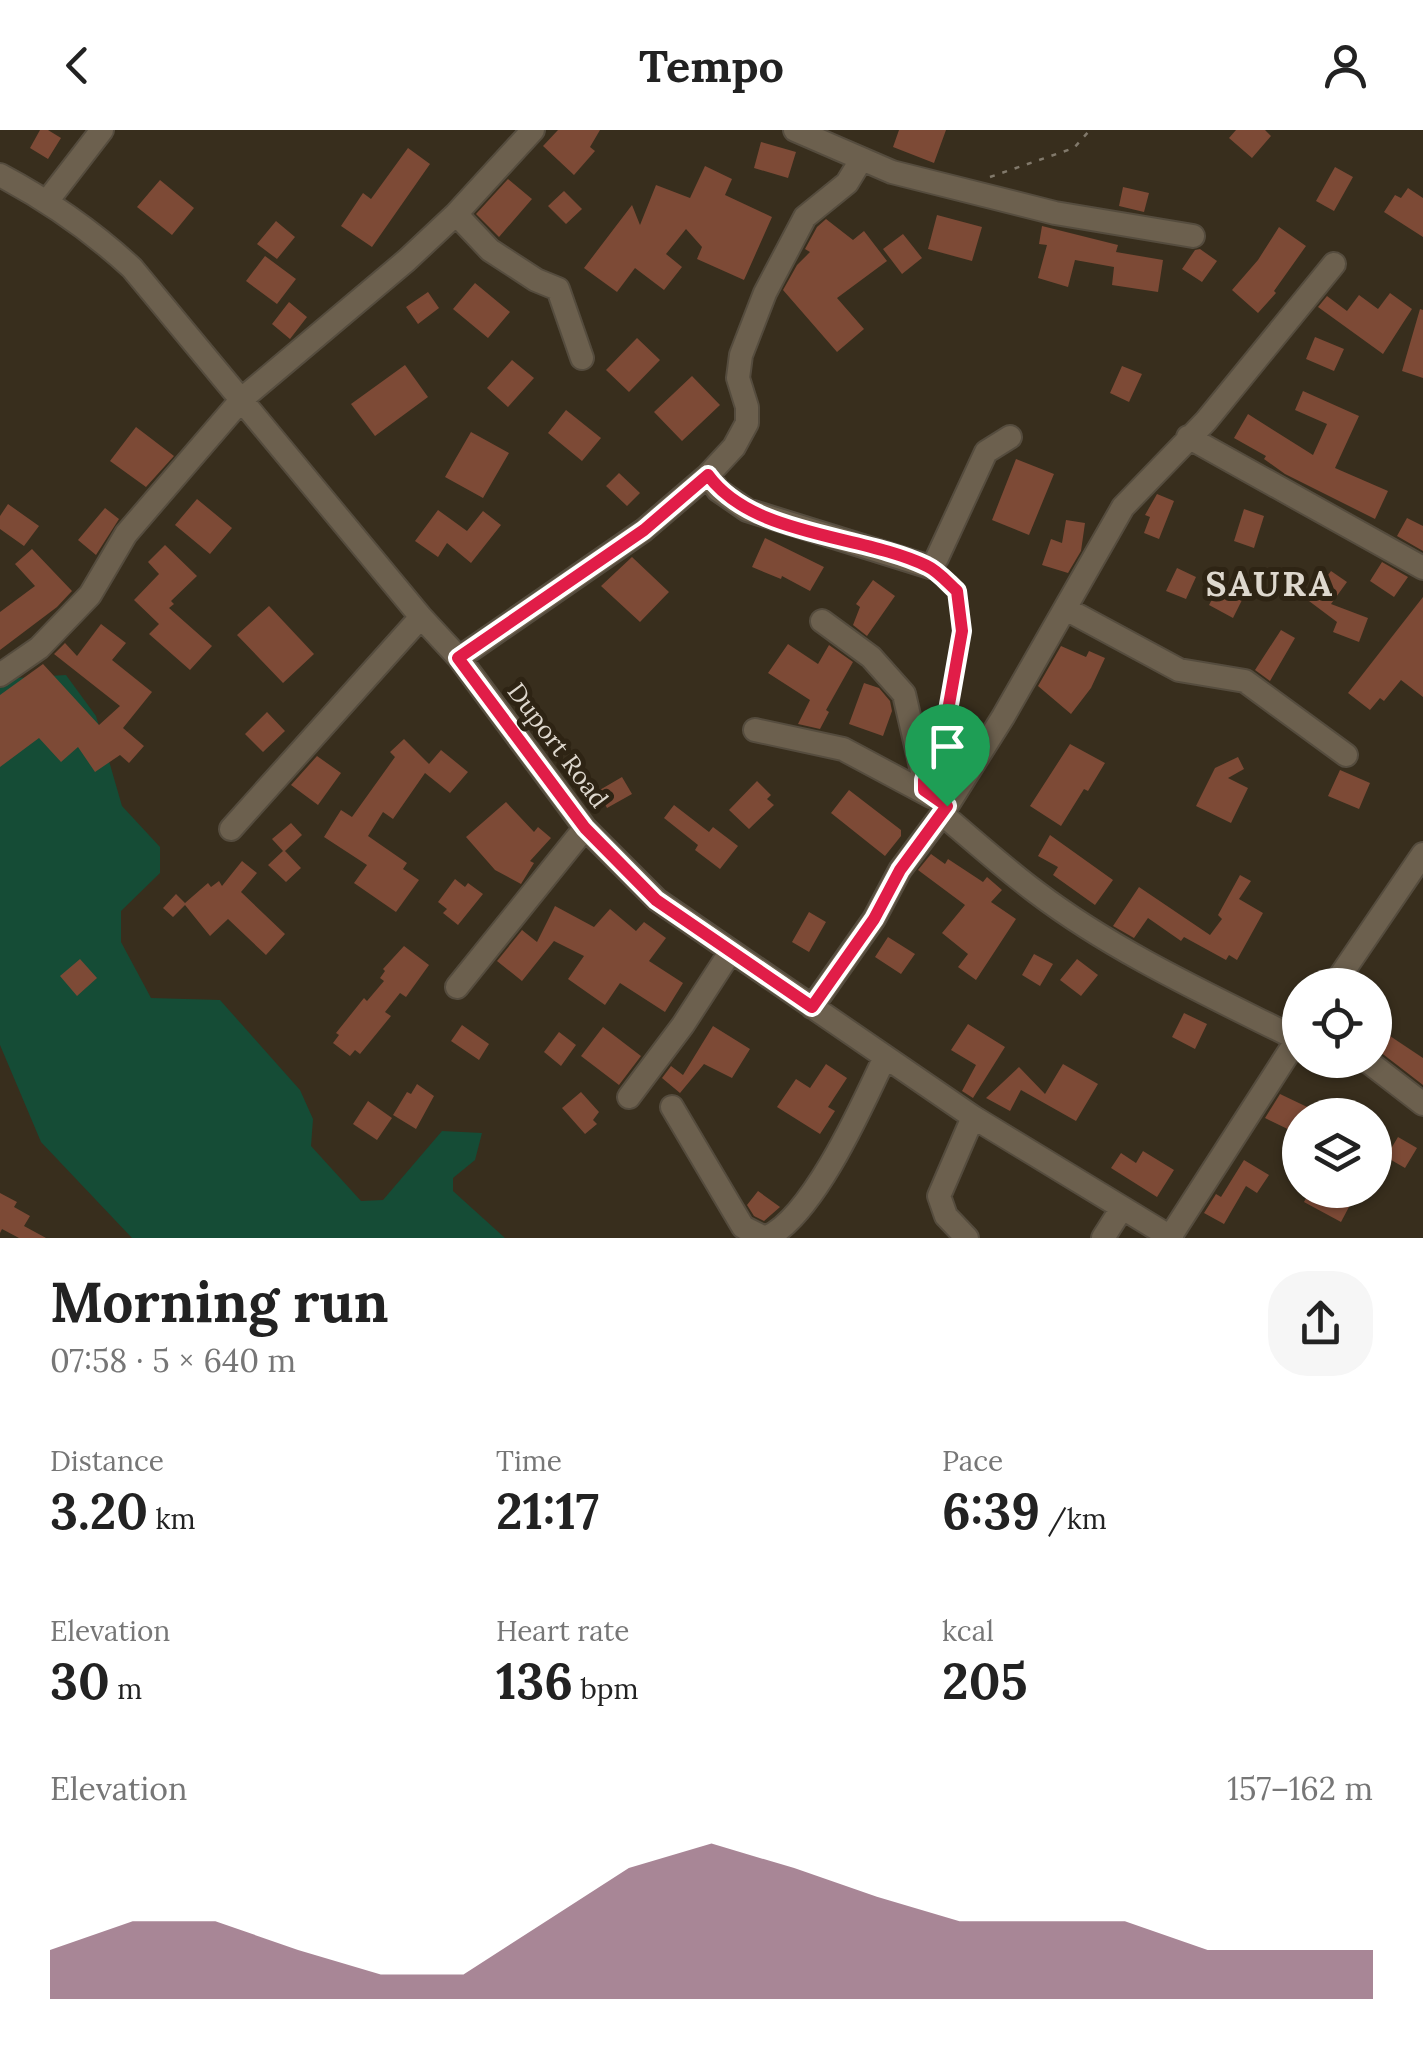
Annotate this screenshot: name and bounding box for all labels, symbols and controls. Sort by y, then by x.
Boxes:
text: Tempo [639,37,784,94]
icon: back [50,38,105,93]
icon: person [1318,38,1373,93]
district label: SAURA [1205,561,1335,606]
street label: Duport Road [501,676,615,814]
pin [905,704,990,807]
icon: arrive [920,719,975,774]
map controls [1282,968,1392,1208]
button: locate [1282,968,1392,1078]
button: layers [1282,1098,1392,1208]
text: Morning run [50,1267,388,1337]
button: share [1268,1271,1373,1376]
text: 07:58 · 5 × 640 m [50,1340,296,1381]
text: Distance [50,1443,164,1479]
text: Time [496,1443,562,1479]
text: Pace [942,1443,1003,1479]
text: 3.20 [50,1479,148,1543]
text: 21:17 [496,1479,599,1543]
text: 6:39 [942,1479,1040,1543]
text: km [148,1501,196,1537]
text: /km [1040,1501,1107,1537]
text: Elevation [50,1613,170,1649]
text: Heart rate [496,1613,630,1649]
text: kcal [942,1613,994,1649]
text: 30 [50,1649,110,1713]
text: 136 [496,1649,573,1713]
text: 205 [942,1649,1027,1713]
text: m [110,1671,142,1707]
text: bpm [573,1671,638,1707]
text: Elevation [50,1768,187,1809]
text: 157–162 m [1227,1768,1373,1809]

